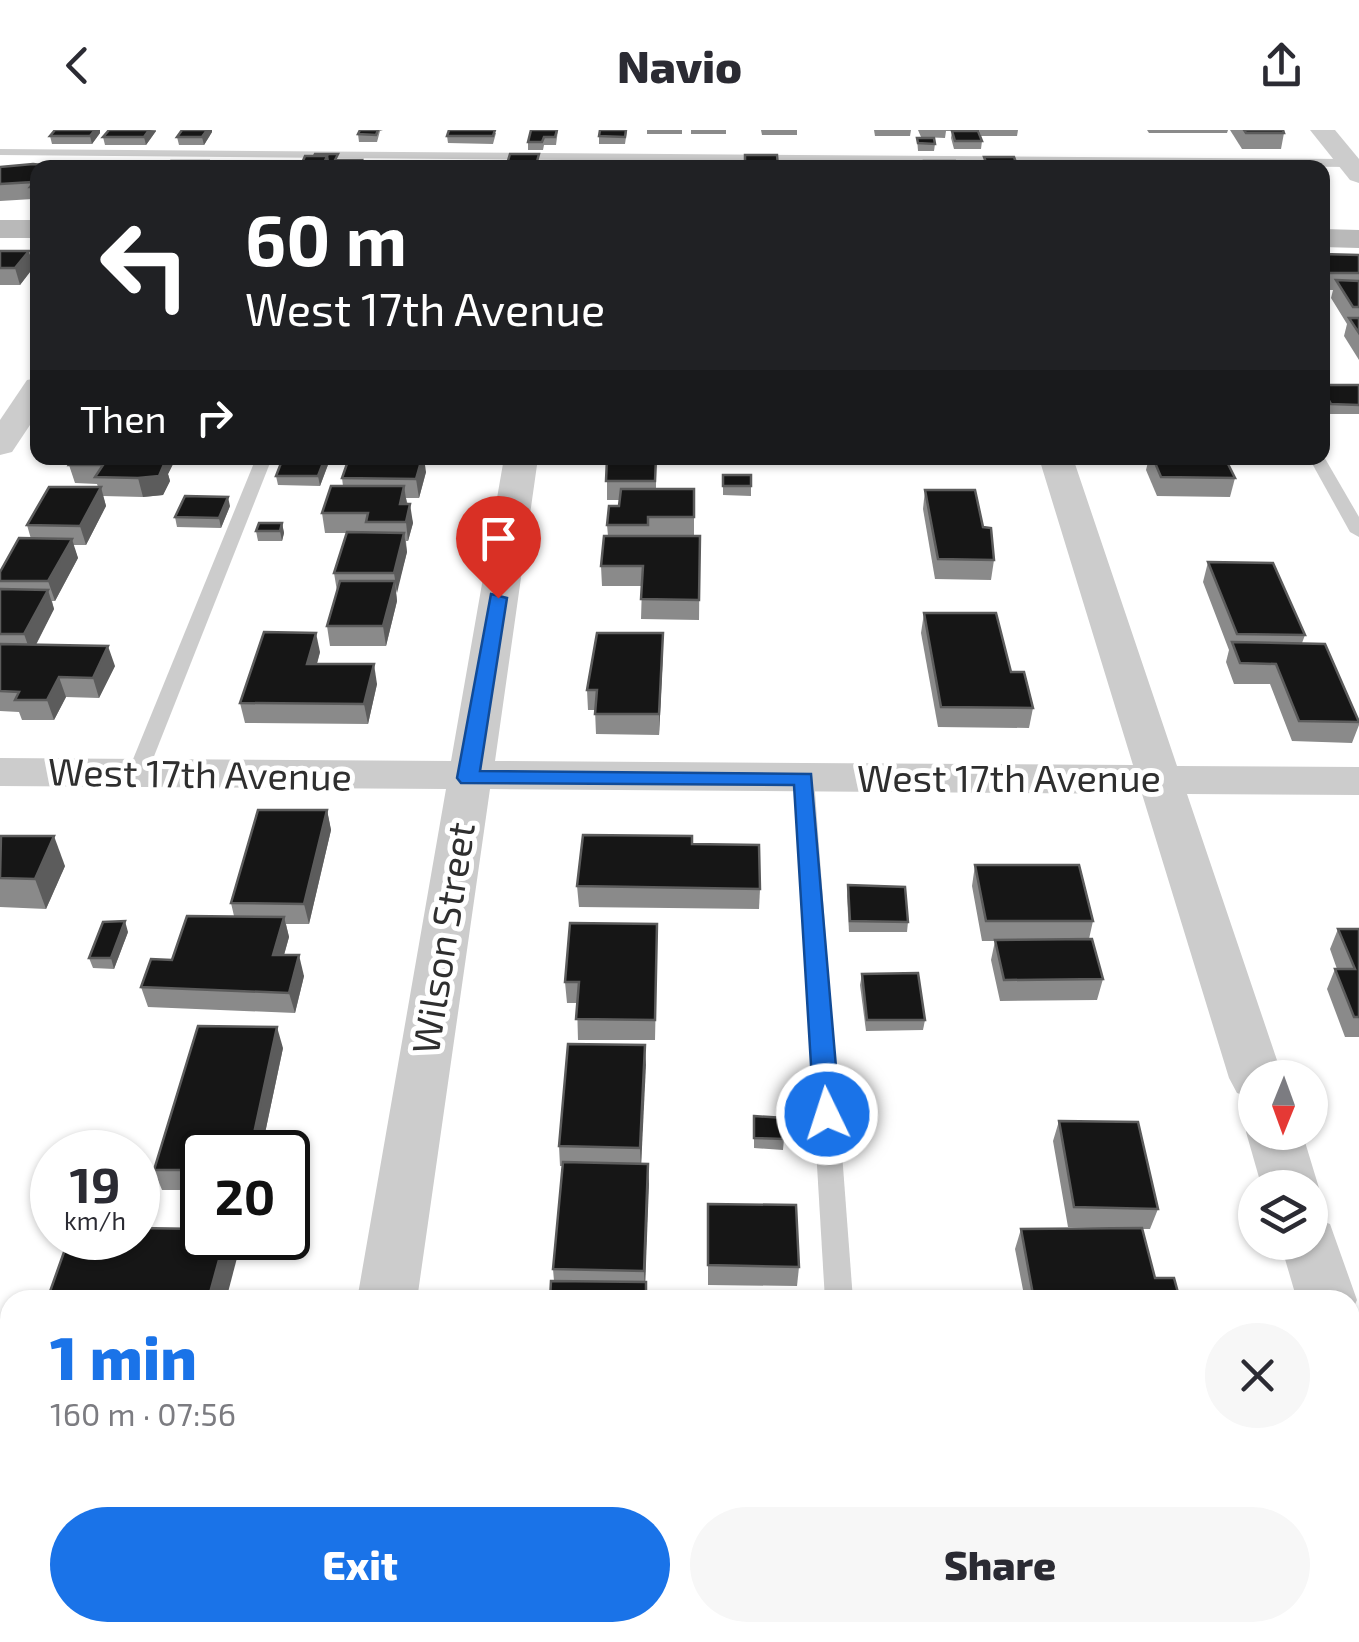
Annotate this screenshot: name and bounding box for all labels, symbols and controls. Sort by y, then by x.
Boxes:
icon: back [50,38,105,93]
text: Navio [617,38,742,92]
icon: share [1254,38,1309,93]
text: 60 m [245,196,407,280]
icon: left [80,200,210,330]
text: West 17th Avenue [245,281,605,335]
icon: right [187,390,242,445]
text: Then [80,395,167,441]
pin [456,496,541,599]
icon: arrive [471,511,526,566]
street label: West 17th Avenue [48,747,352,799]
street label: West 17th Avenue [857,754,1161,800]
street label: Wilson Street [401,819,483,1057]
north arrow [1238,1060,1328,1150]
map controls [1238,1060,1328,1260]
position arrow [775,1062,879,1166]
speed limit sign: 20 [180,1130,310,1260]
text: 19 [69,1153,121,1213]
button: layers [1238,1170,1328,1260]
text: km/h [64,1205,126,1235]
text: 1 min [50,1320,197,1392]
button: close [1205,1323,1310,1428]
text: 160 m · 07:56 [50,1394,236,1432]
button: Exit [50,1507,670,1622]
button: Share [690,1507,1310,1622]

